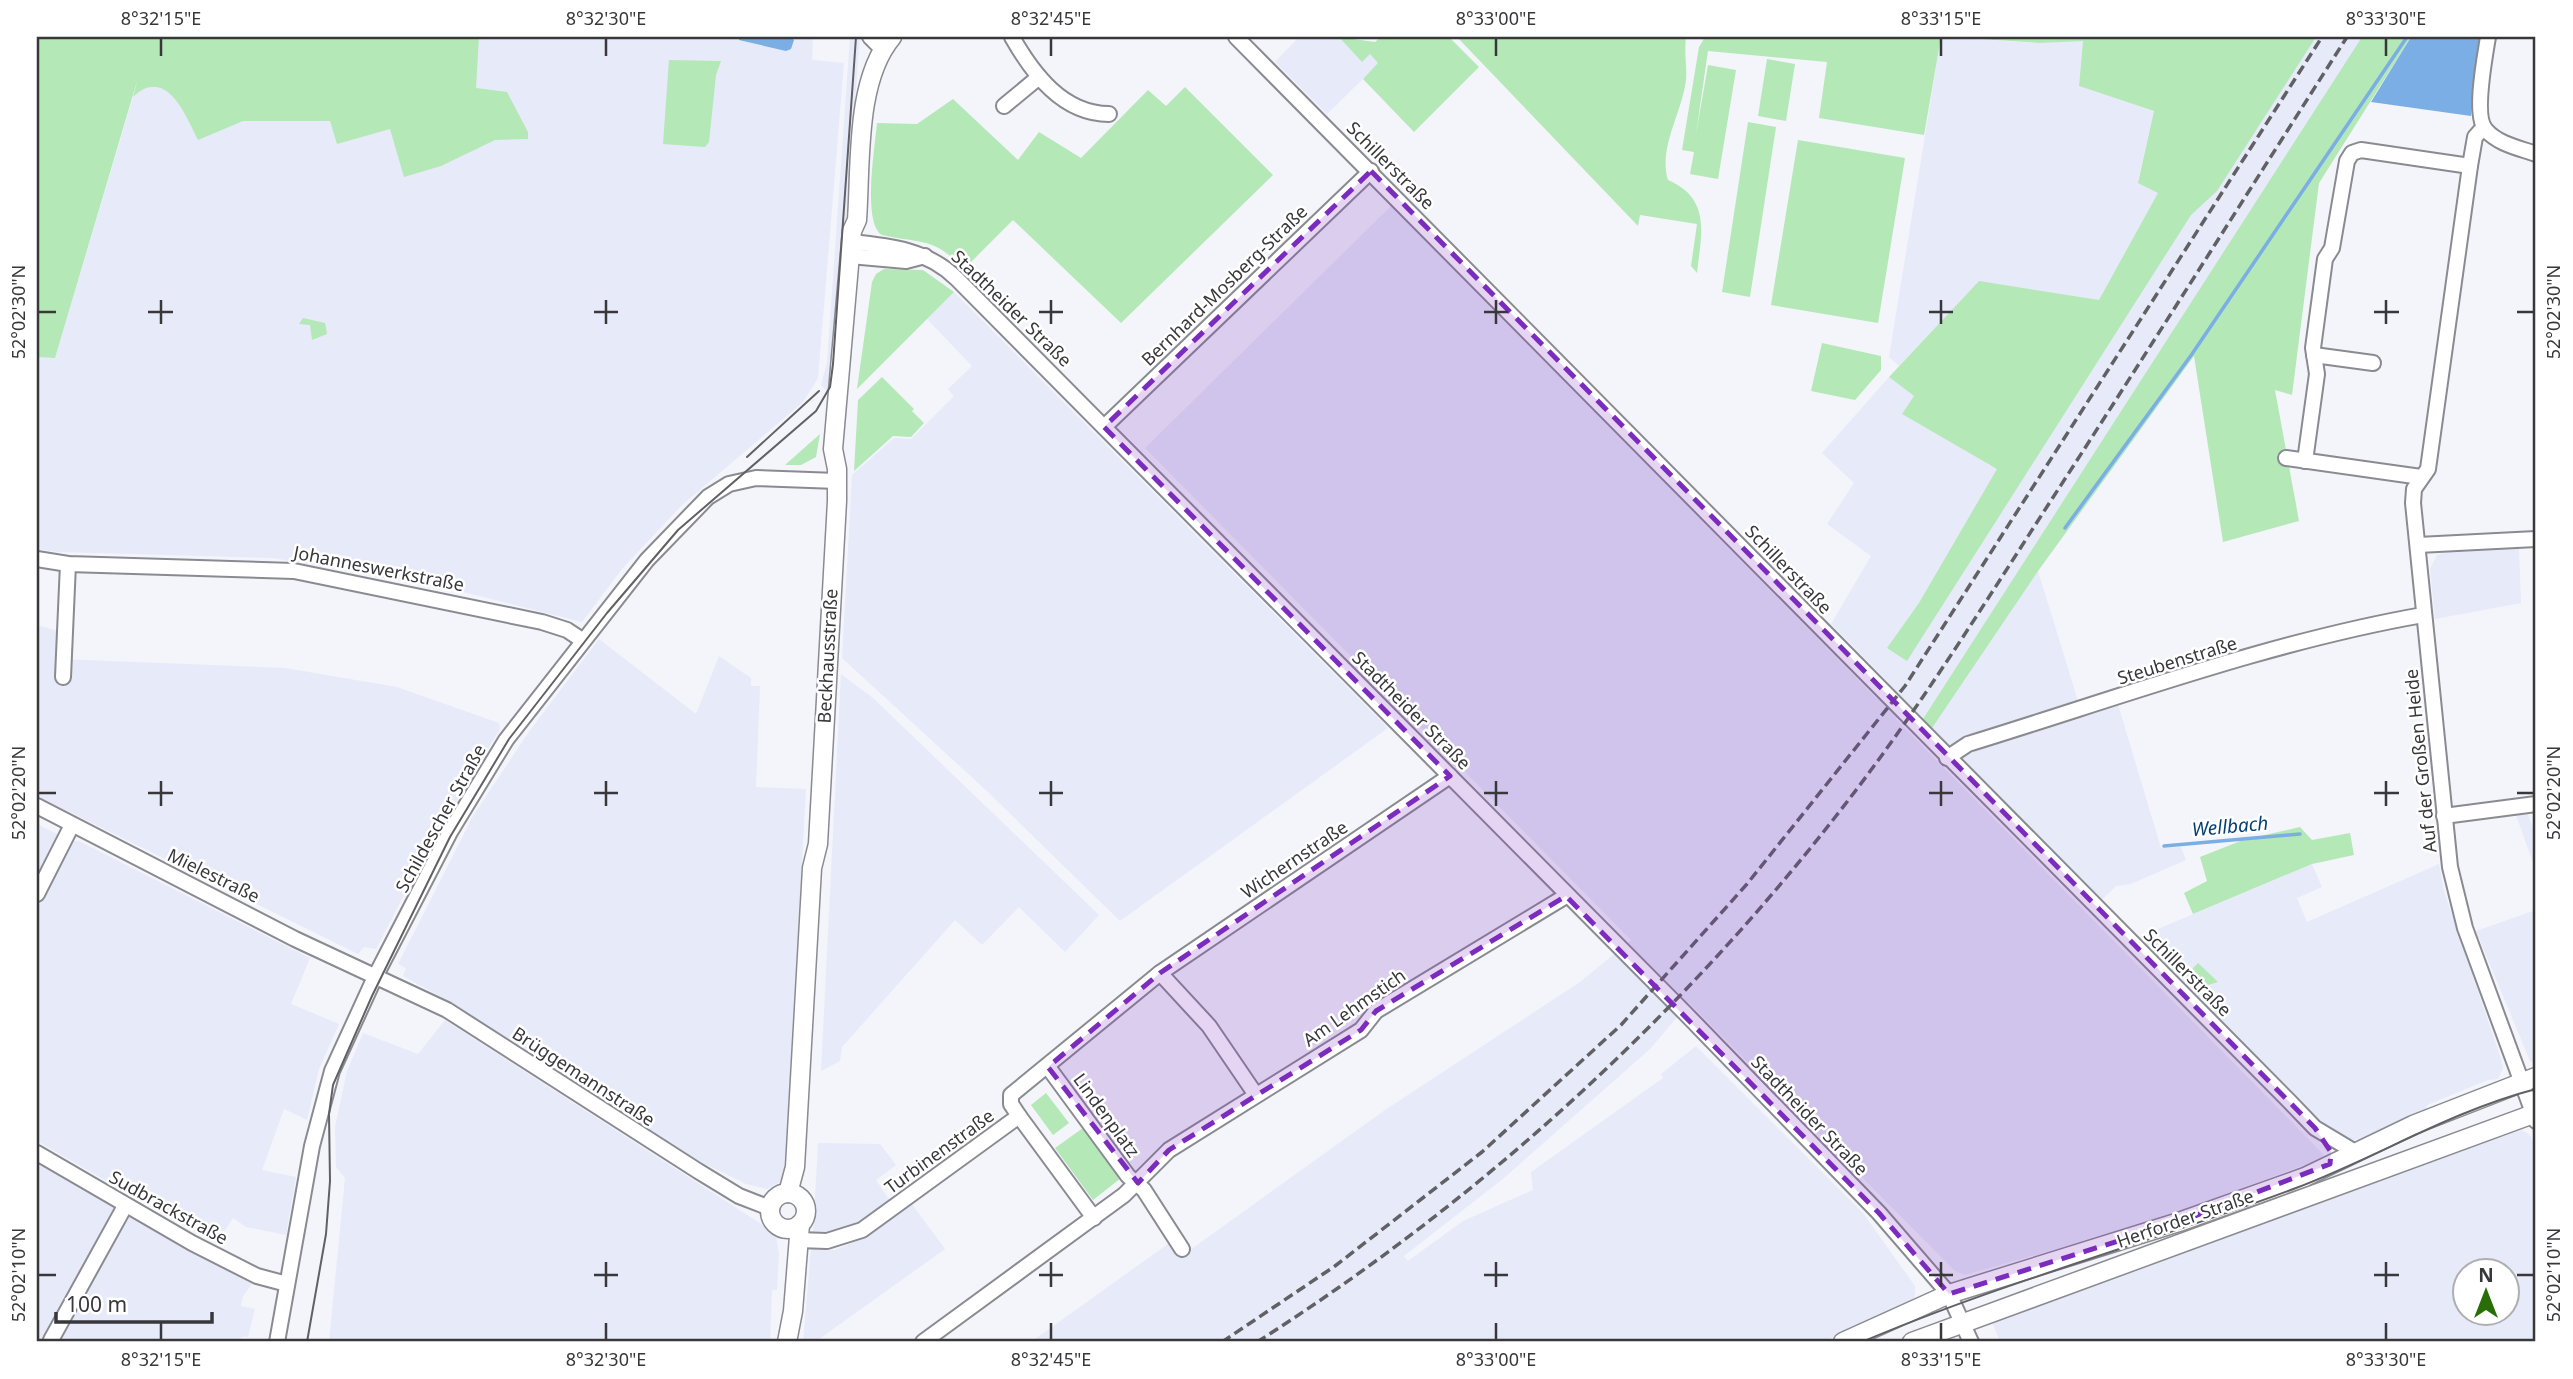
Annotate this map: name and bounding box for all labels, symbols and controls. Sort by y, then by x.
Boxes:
text: 8°32'15"E [121,6,201,30]
text: 8°32'30"E [566,6,646,30]
text: 8°32'45"E [1011,6,1091,30]
text: 8°33'00"E [1456,6,1536,30]
text: 8°33'15"E [1901,6,1981,30]
text: 8°33'30"E [2346,6,2426,30]
street label: Schillerstraße [1342,116,1440,214]
street label: Bernhard-Mosberg-Straße [1136,199,1312,371]
street label: Stadtheider Straße [947,244,1077,372]
text: 52°02'30"N [6,265,30,359]
text: 52°02'30"N [2541,265,2565,359]
street label: Schillerstraße [1740,519,1838,619]
street label: Johanneswerkstraße [290,539,466,596]
street label: Beckhausstraße [811,588,843,724]
street label: Steubenstraße [2114,630,2240,690]
street label: Stadtheider Straße [1348,646,1476,774]
street label: Auf der Großen Heide [2398,668,2442,854]
street label: Schildescher Straße [389,740,491,896]
text: 52°02'20"N [6,746,30,840]
text: 52°02'20"N [2541,746,2565,840]
water label: Wellbach [2191,810,2269,842]
street label: Wichernstraße [1236,814,1352,904]
street label: Mielestraße [164,842,264,908]
street label: Schillerstraße [2139,923,2237,1021]
street label: Am Lehmstich [1298,963,1410,1051]
street label: Brüggemannstraße [508,1021,660,1131]
street label: Stadtheider Straße [1746,1050,1874,1180]
street label: Lindenplatz [1068,1068,1146,1162]
street label: Turbinenstraße [880,1103,998,1199]
street label: Sudbrackstraße [105,1164,233,1250]
street label: Herforder Straße [2113,1183,2257,1253]
text: 52°02'10"N [6,1228,30,1322]
text: 52°02'10"N [2541,1228,2565,1322]
north arrow [2450,1256,2520,1326]
text: N [2478,1262,2494,1288]
scale bar [56,1281,212,1325]
text: 100 m [66,1290,127,1318]
text: 8°32'15"E [121,1347,201,1371]
text: 8°32'30"E [566,1347,646,1371]
text: 8°32'45"E [1011,1347,1091,1371]
text: 8°33'00"E [1456,1347,1536,1371]
text: 8°33'15"E [1901,1347,1981,1371]
text: 8°33'30"E [2346,1347,2426,1371]

